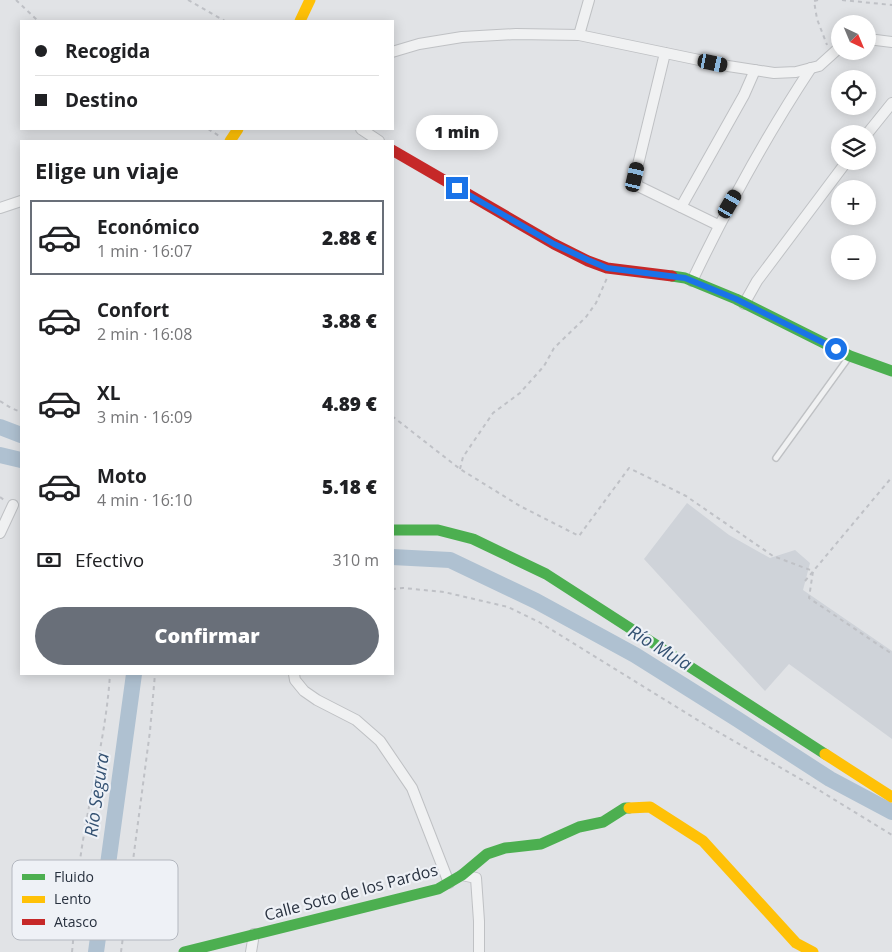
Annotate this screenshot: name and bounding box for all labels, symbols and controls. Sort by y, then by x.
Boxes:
north arrow [831,15,876,60]
map controls [831,15,876,280]
text: Recogida [65,38,150,64]
car [696,53,729,73]
button: locate [831,70,876,115]
text: Destino [65,87,138,113]
callout: 1 min [416,116,498,150]
text: 1 min [434,121,480,143]
button: layers [831,125,876,170]
text: Elige un viaje [35,155,179,185]
car [624,161,645,193]
route end [446,177,468,199]
button: + [831,180,876,225]
car [716,187,743,221]
text: Económico [97,214,199,240]
icon: car [37,215,82,260]
text: 2.88 € [322,225,377,251]
button: − [831,235,876,280]
text: 1 min · 16:07 [97,240,192,262]
text: Confort [97,297,169,323]
icon: car [37,298,82,343]
text: 3.88 € [322,308,377,334]
text: 2 min · 16:08 [97,323,192,345]
route start [825,338,847,360]
text: XL [97,380,120,406]
icon: car [37,381,82,426]
text: 4.89 € [322,391,377,417]
text: 3 min · 16:09 [97,406,192,428]
text: Moto [97,463,147,489]
icon: car [37,464,82,509]
text: 5.18 € [322,474,377,500]
text: 4 min · 16:10 [97,489,192,511]
icon: cash [35,546,63,574]
text: Efectivo [75,547,144,573]
text: 310 m [333,549,379,571]
button: Confirmar [35,607,379,665]
water label: Río Mula [624,619,697,675]
water label: Río Segura [78,751,114,838]
street label: Calle Soto de los Pardos [262,858,440,926]
legend [12,860,178,940]
text: Fluido [54,867,94,886]
text: Lento [54,889,91,908]
text: Atasco [54,912,97,931]

